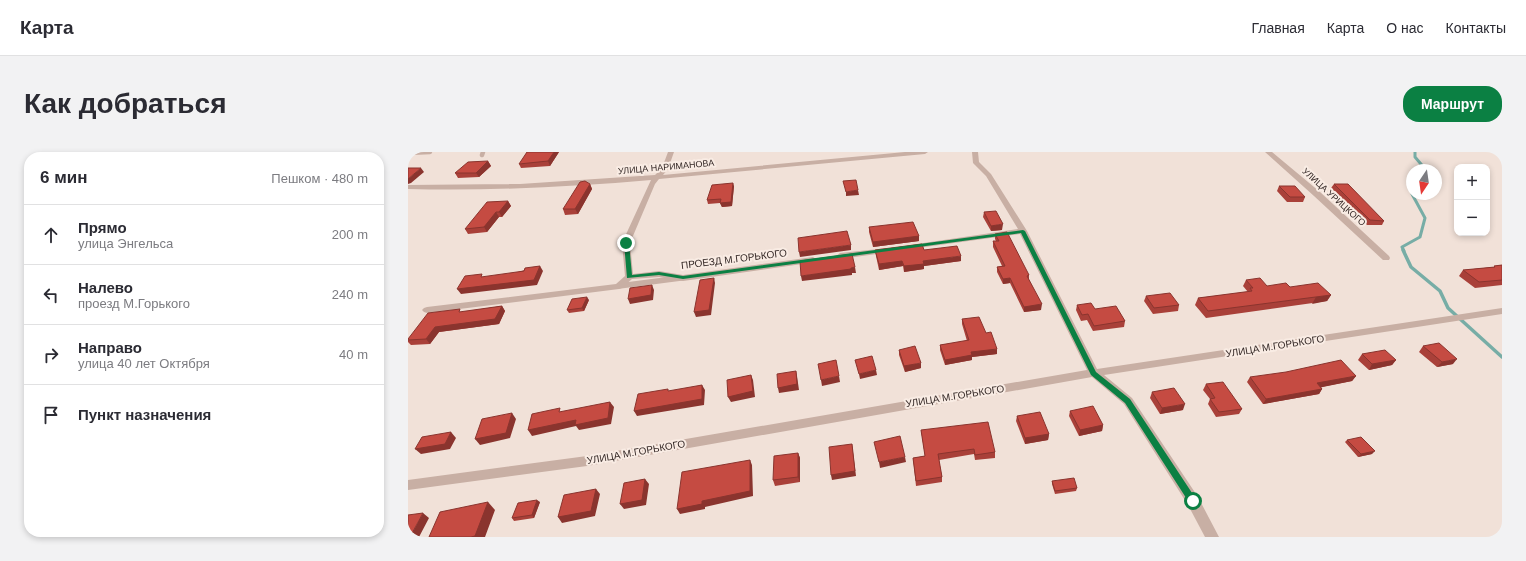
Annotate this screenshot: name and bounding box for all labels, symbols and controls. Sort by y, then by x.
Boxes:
text: Карта [20,17,74,38]
text: Главная [1251,20,1305,36]
text: Карта [1327,20,1364,36]
text: О нас [1386,20,1424,36]
text: Контакты [1446,20,1506,36]
button: Маршрут [1403,86,1502,122]
text: Как добраться [24,88,226,119]
street label: УЛИЦА НАРИМАНОВА [617,158,715,176]
north arrow [1406,164,1442,200]
map controls [1454,164,1490,236]
button: + [1454,164,1490,200]
street label: УЛИЦА УРИЦКОГО [1300,166,1368,228]
text: 6 мин [40,168,87,187]
text: Пешком · 480 m [271,171,368,186]
button: − [1454,200,1490,236]
text: Прямо [78,219,127,236]
icon: ahead [40,224,62,246]
text: 200 m [332,227,368,242]
route end [617,234,635,252]
text: улица Энгельса [78,236,173,251]
street label: ПРОЕЗД М.ГОРЬКОГО [680,247,788,271]
text: Налево [78,279,133,296]
icon: left [40,284,62,306]
text: 240 m [332,287,368,302]
text: проезд М.Горького [78,296,190,311]
street label: УЛИЦА М.ГОРЬКОГО [1225,333,1325,359]
text: Направо [78,339,142,356]
icon: right [40,344,62,366]
text: 40 m [339,347,368,362]
text: улица 40 лет Октября [78,356,210,371]
street label: УЛИЦА М.ГОРЬКОГО [905,383,1005,409]
icon: arrive [40,404,62,426]
text: Пункт назначения [78,406,211,423]
street label: УЛИЦА М.ГОРЬКОГО [586,438,686,466]
route start [1184,492,1202,510]

